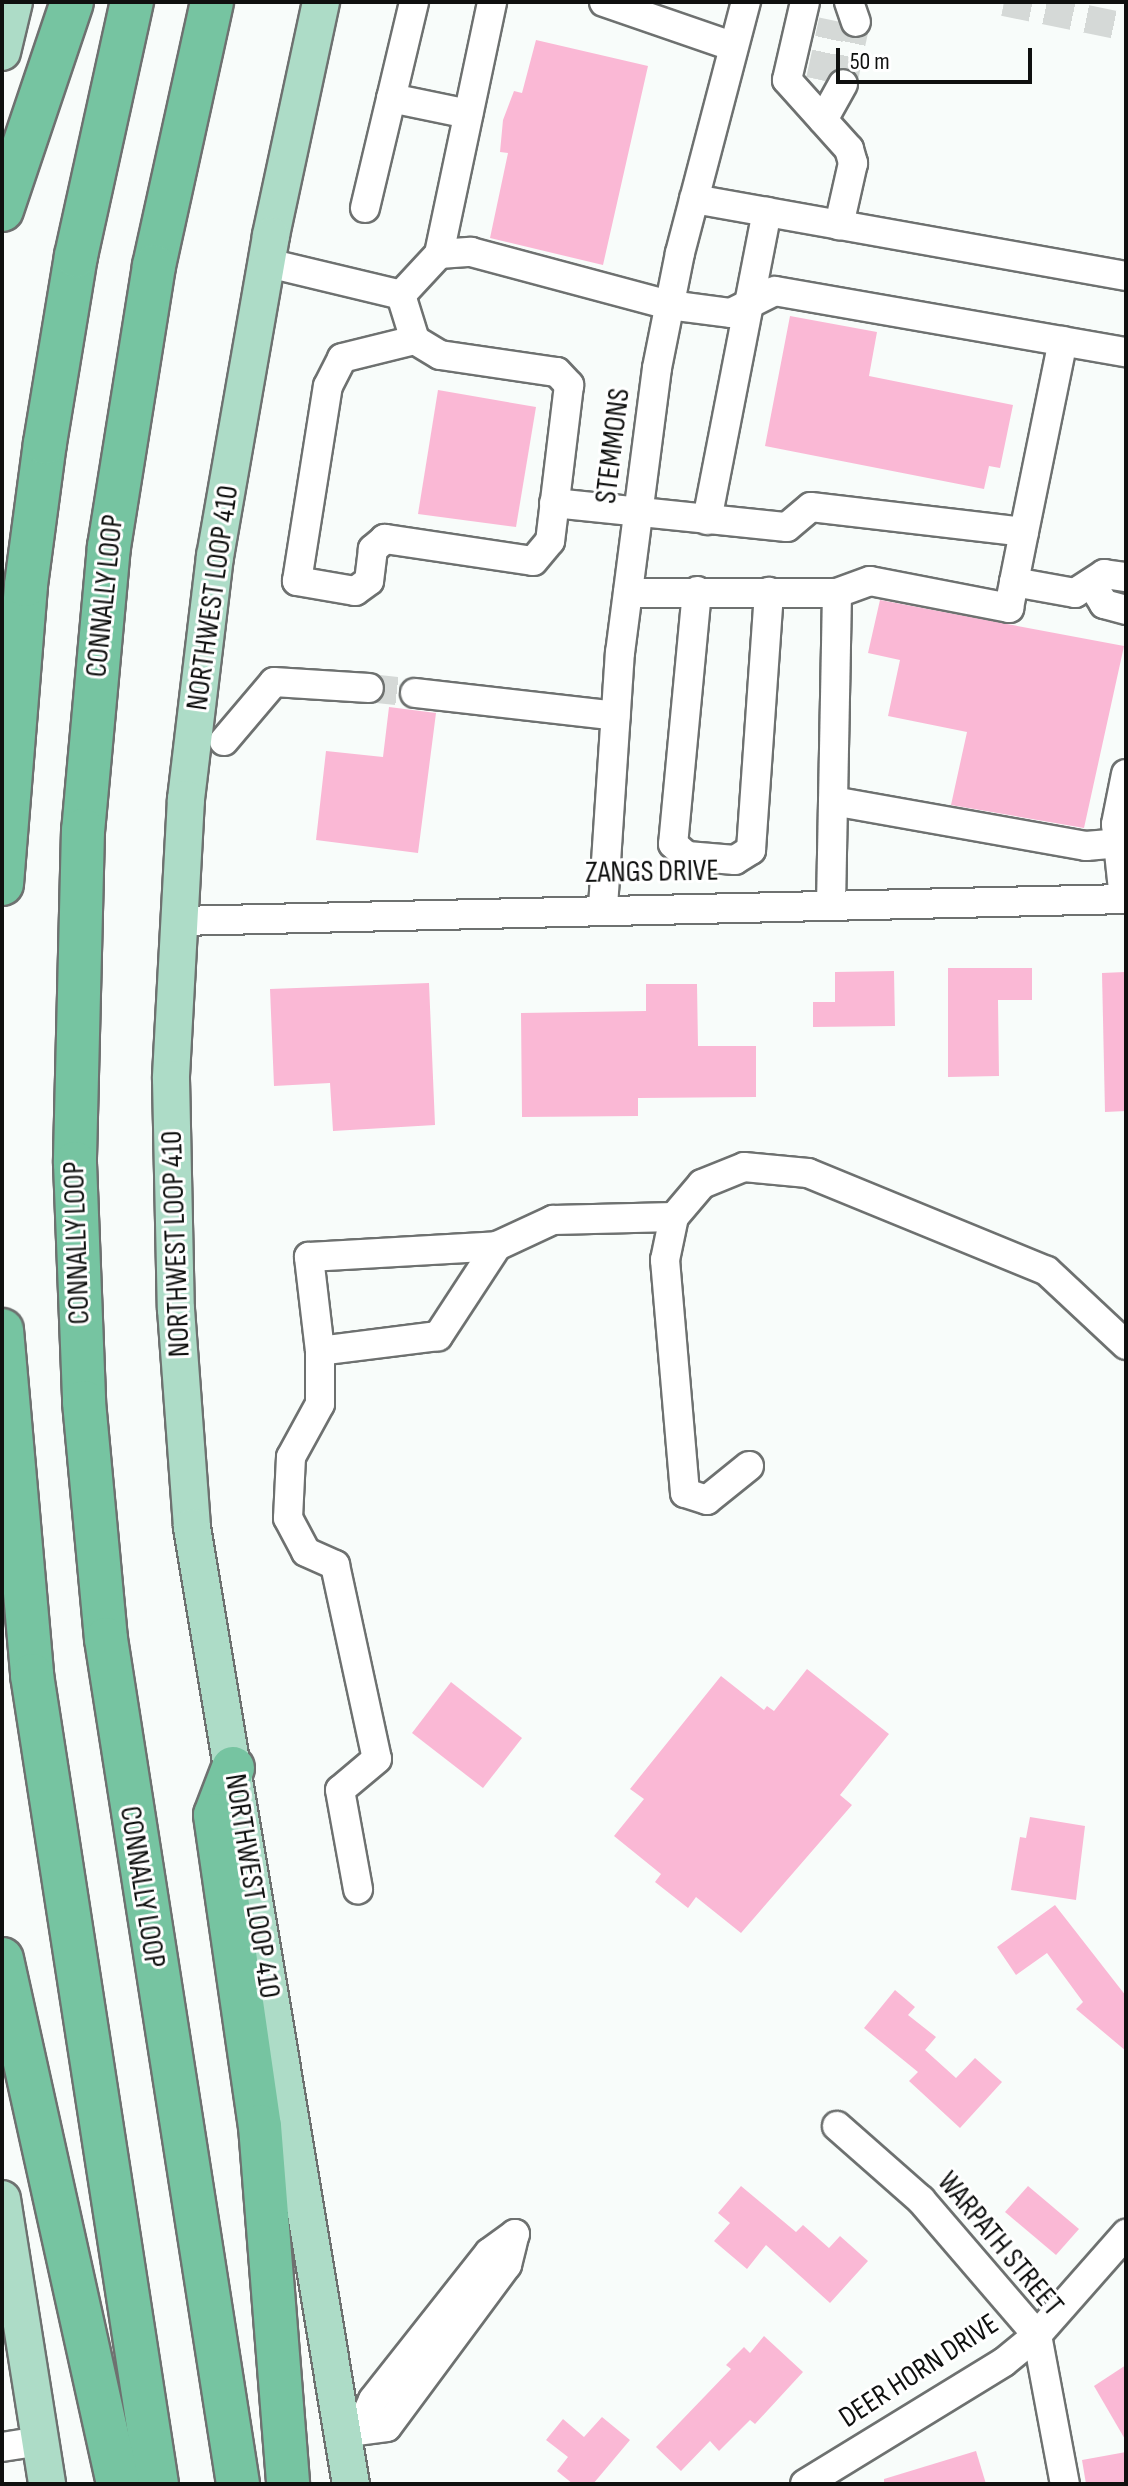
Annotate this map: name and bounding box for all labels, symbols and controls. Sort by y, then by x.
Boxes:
scale bar [840,32,1036,82]
text: 50 m [850,47,890,76]
street label: STEMMONS [588,386,638,506]
street label: NORTHWEST LOOP 410 [179,483,247,713]
street label: CONNALLY LOOP [79,513,131,679]
street label: ZANGS DRIVE [585,853,719,891]
street label: NORTHWEST LOOP 410 [154,1130,198,1358]
street label: CONNALLY LOOP [56,1161,98,1325]
street label: NORTHWEST LOOP 410 [217,1771,287,2001]
street label: CONNALLY LOOP [111,1804,173,1970]
street label: WARPATH STREET [929,2165,1071,2323]
street label: DEER HORN DRIVE [833,2306,1005,2436]

